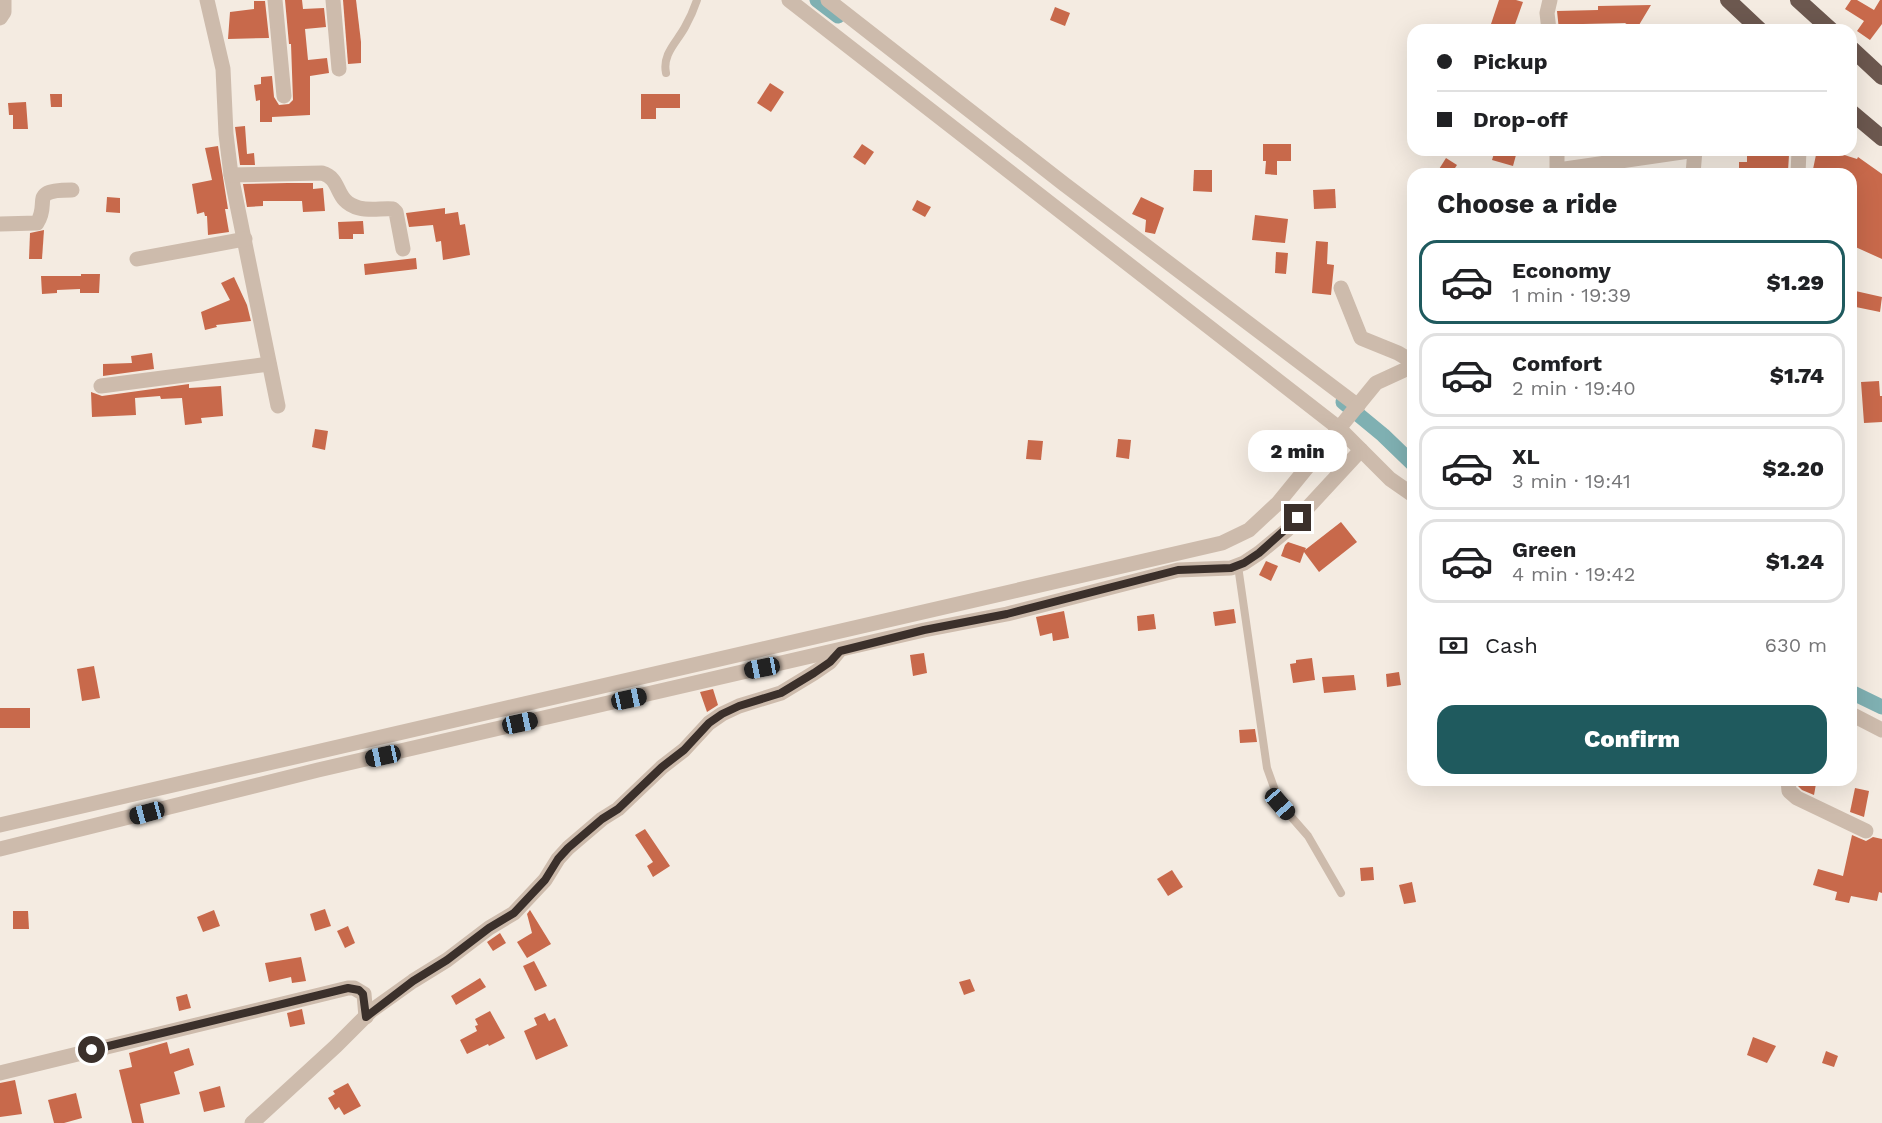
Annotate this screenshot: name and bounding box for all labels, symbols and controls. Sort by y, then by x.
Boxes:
text: Pickup [1473,49,1548,74]
text: Drop-off [1473,107,1568,132]
text: Choose a ride [1437,188,1617,220]
icon: car [1440,255,1494,309]
text: Economy [1512,258,1611,283]
text: $1.29 [1767,270,1824,295]
text: 1 min · 19:39 [1512,283,1631,307]
icon: car [1440,348,1494,402]
text: Comfort [1512,351,1602,376]
text: $1.74 [1770,363,1824,388]
text: 2 min · 19:40 [1512,376,1636,400]
callout: 2 min [1248,431,1348,473]
text: 2 min [1270,439,1325,463]
icon: car [1440,441,1494,495]
text: XL [1512,444,1540,469]
text: $2.20 [1762,456,1824,481]
text: 3 min · 19:41 [1512,469,1631,493]
route end [1284,504,1311,531]
icon: car [1440,534,1494,588]
text: Green [1512,537,1576,562]
text: $1.24 [1766,549,1824,574]
text: 4 min · 19:42 [1512,562,1636,586]
icon: cash [1437,629,1470,662]
text: Cash [1485,633,1538,658]
text: 630 m [1765,633,1827,657]
car [743,656,781,680]
car [610,686,648,712]
button: Confirm [1437,705,1827,774]
car [501,710,539,736]
car [364,743,402,769]
car [1261,785,1299,823]
car [127,800,167,826]
route start [78,1036,105,1063]

